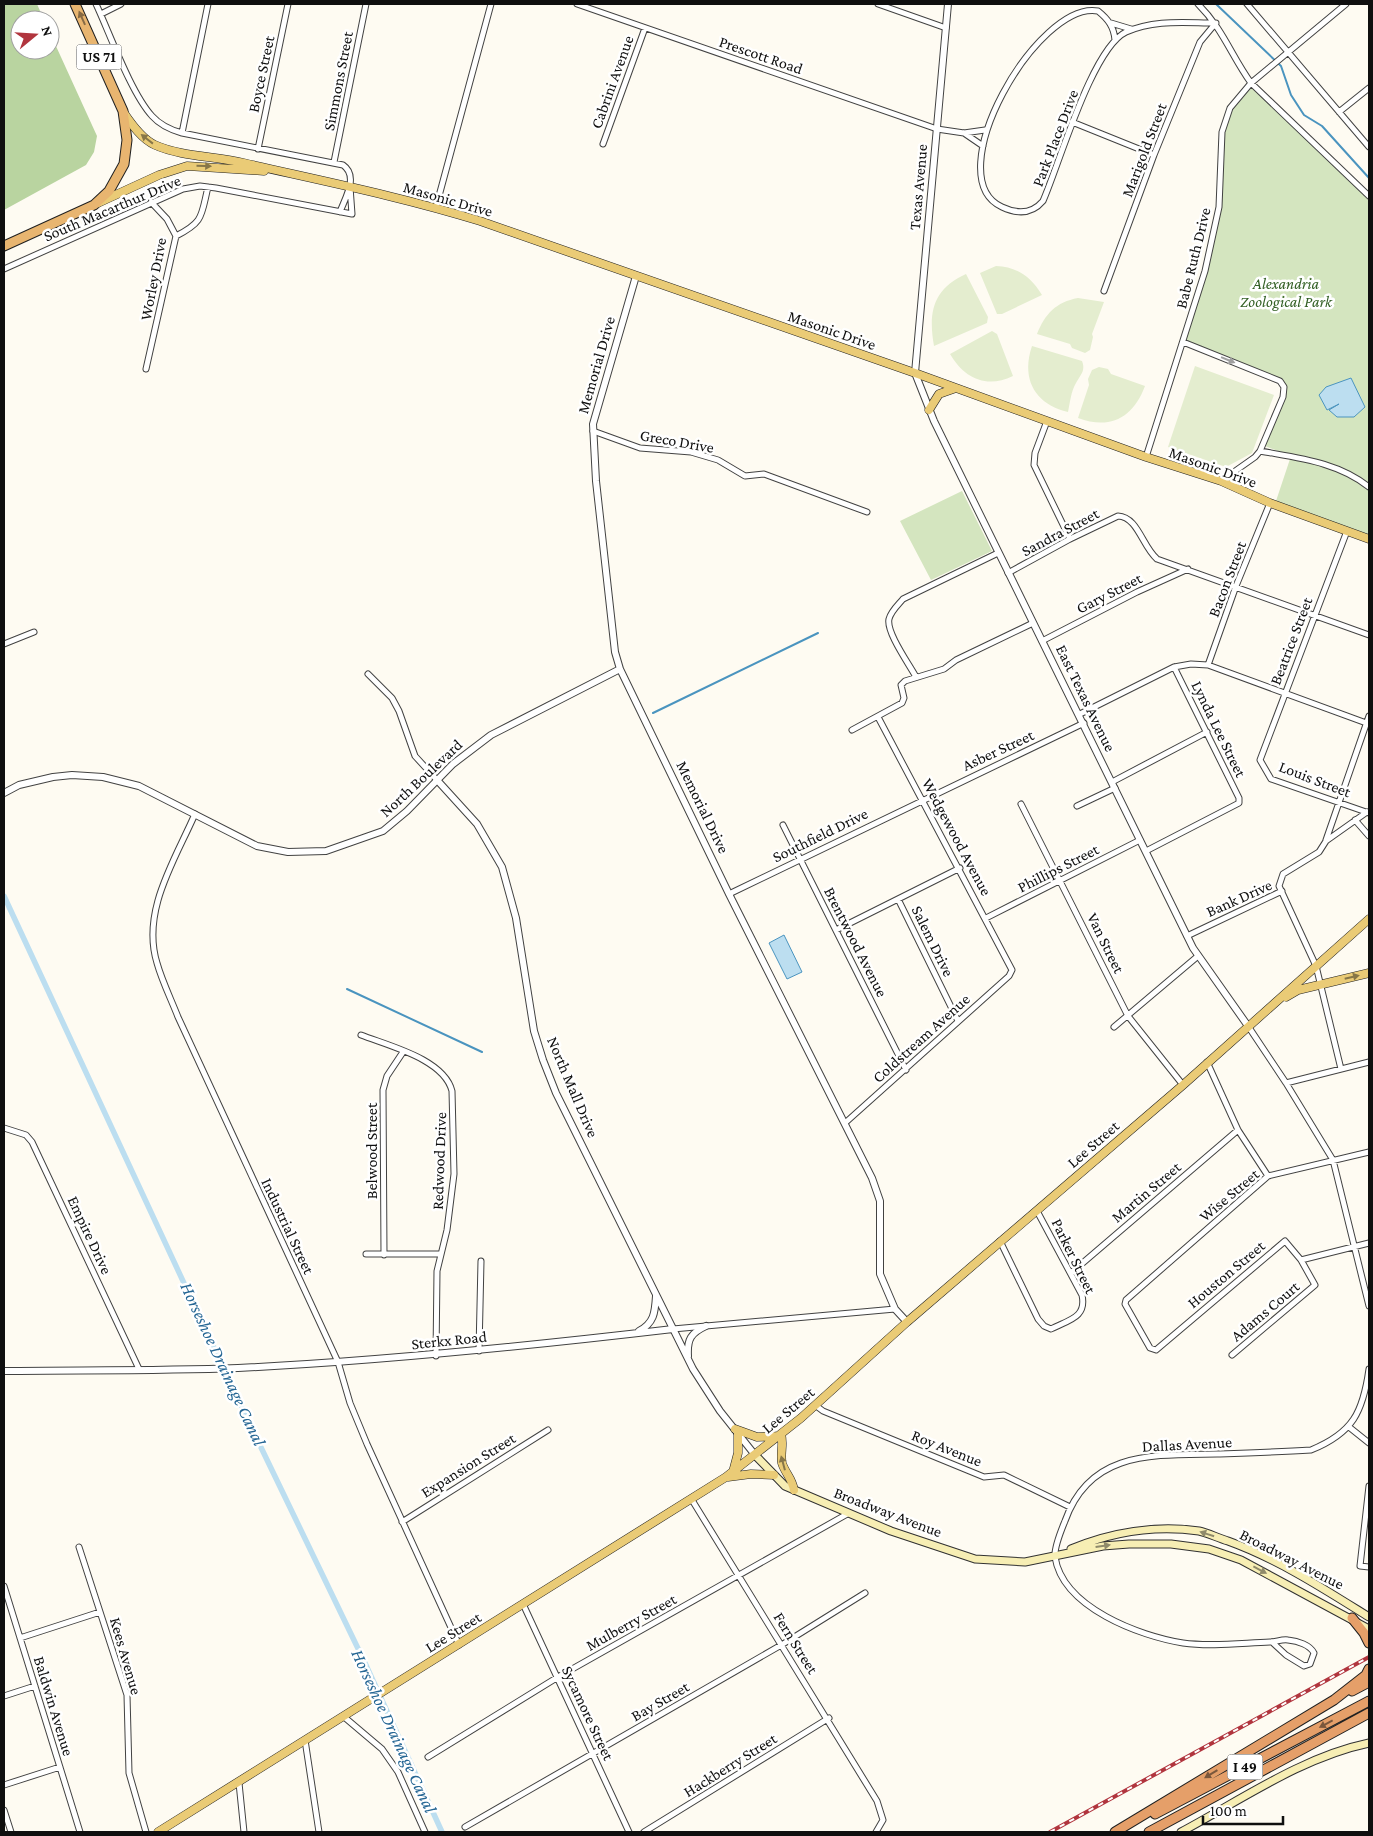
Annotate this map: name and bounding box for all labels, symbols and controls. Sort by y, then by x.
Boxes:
north arrow [10,10,60,60]
one-way arrow [77,11,85,25]
text: N [38,24,57,38]
street label: Simmons Street [320,29,356,132]
street label: Boyce Street [245,33,279,114]
street label: Cabrini Avenue [587,33,637,131]
street label: Prescott Road [717,33,806,77]
road number: US 71 [76,44,122,70]
street label: Park Place Drive [1029,87,1081,189]
street label: Marigold Street [1118,100,1171,200]
one-way arrow [141,133,154,144]
street label: Texas Avenue [906,143,930,231]
one-way arrow [197,162,213,170]
street label: South Macarthur Drive [41,171,183,245]
street label: Masonic Drive [401,178,495,220]
street label: Babe Ruth Drive [1172,206,1214,310]
street label: Worley Drive [137,236,170,322]
park label: Alexandria Zoological Park [1240,275,1333,311]
street label: Masonic Drive [786,307,878,353]
street label: Memorial Drive [574,314,618,416]
one-way arrow [1221,357,1236,365]
street label: Greco Drive [639,426,715,456]
street label: Masonic Drive [1167,443,1259,491]
street label: Sandra Street [1018,504,1102,559]
street label: Bacon Street [1205,538,1249,619]
street label: Gary Street [1073,569,1146,618]
street label: Beatrice Street [1267,594,1316,687]
street label: East Texas Avenue [1053,642,1119,754]
street label: Lynda Lee Street [1187,678,1250,781]
street label: Asber Street [960,726,1037,774]
street label: North Boulevard [377,735,466,820]
street label: Memorial Drive [673,758,733,856]
street label: Louis Street [1277,758,1354,801]
street label: Wedgewood Avenue [918,776,995,899]
street label: Southfield Drive [770,805,870,865]
street label: Phillips Street [1015,840,1102,897]
street label: Bank Drive [1203,876,1275,920]
street label: Brentwood Avenue [821,884,891,1000]
street label: Salem Drive [909,903,957,979]
street label: Van Street [1084,910,1128,977]
one-way arrow [1344,973,1359,981]
street label: Coldstream Avenue [869,990,973,1086]
street label: North Mall Drive [544,1034,602,1140]
street label: Belwood Street [363,1102,380,1199]
street label: Redwood Drive [429,1112,449,1210]
street label: Lee Street [1064,1117,1123,1171]
street label: Martin Street [1108,1158,1185,1226]
street label: Wise Street [1196,1165,1263,1225]
street label: Industrial Street [258,1175,318,1277]
street label: Empire Drive [64,1193,116,1277]
street label: Parker Street [1048,1216,1100,1297]
street label: Houston Street [1184,1236,1269,1311]
street label: Adams Court [1227,1277,1303,1344]
water label: Horseshoe Drainage Canal [176,1279,270,1449]
street label: Sterkx Road [410,1328,488,1352]
street label: Lee Street [759,1383,818,1437]
street label: Roy Avenue [909,1426,985,1471]
street label: Expansion Street [418,1429,519,1502]
street label: Dallas Avenue [1141,1433,1233,1455]
one-way arrow [779,1455,787,1470]
street label: Broadway Avenue [831,1484,944,1541]
street label: Broadway Avenue [1237,1525,1347,1593]
one-way arrow [1199,1529,1214,1537]
one-way arrow [1095,1542,1111,1550]
one-way arrow [1253,1566,1267,1574]
street label: Mulberry Street [583,1590,680,1655]
street label: Lee Street [422,1608,485,1656]
street label: Fern Street [770,1609,822,1677]
street label: Kees Avenue [107,1615,145,1697]
water label: Horseshoe Drainage Canal [347,1646,441,1816]
street label: Baldwin Avenue [31,1654,77,1758]
street label: Sycamore Street [558,1663,618,1764]
street label: Bay Street [628,1677,693,1725]
one-way arrow [1319,1720,1334,1728]
street label: Hackberry Street [680,1729,781,1801]
road number: I 49 [1228,1754,1262,1780]
one-way arrow [1204,1769,1217,1778]
scale bar [1203,1794,1283,1826]
text: 100 m [1210,1803,1247,1819]

